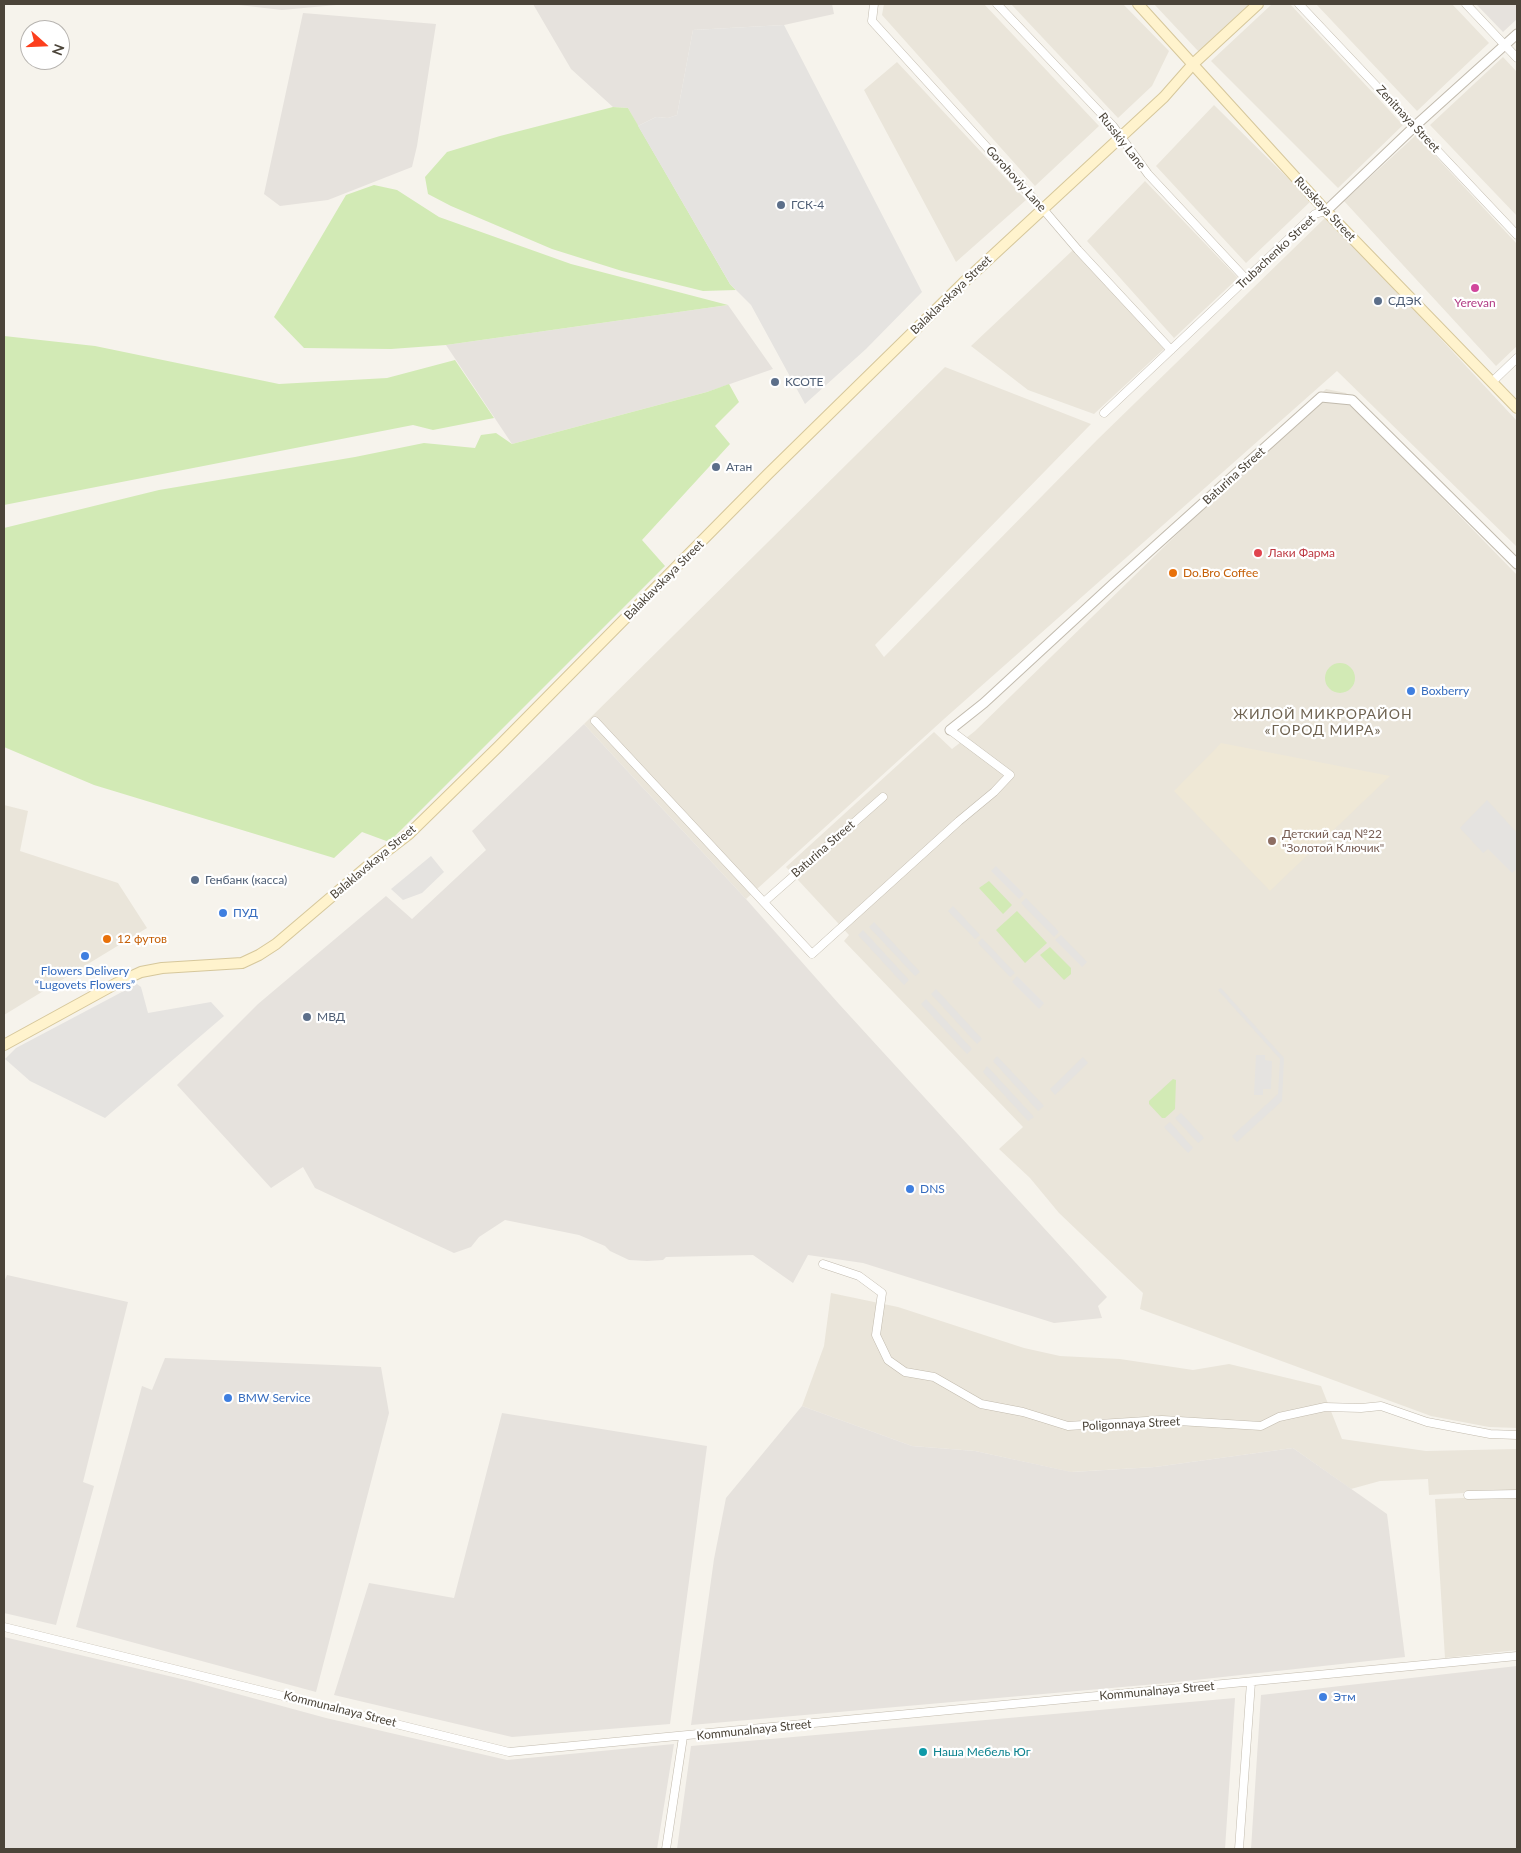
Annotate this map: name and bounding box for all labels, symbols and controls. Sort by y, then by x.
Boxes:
north arrow [20,20,70,70]
text: N [49,42,68,58]
street label: Zenitnaya Street [1373,83,1443,155]
street label: Russkiy Lane [1095,110,1149,172]
street label: Gorohoviy Lane [983,143,1049,215]
street label: Russkaya Street [1291,174,1359,244]
place label: ГСК-4 [791,198,824,212]
marker: ГСК-4 [775,199,787,211]
street label: Trubachenko Street [1234,212,1318,292]
street label: Balaklavskaya Street [907,253,995,337]
marker: Yerevan [1469,282,1481,294]
place label: СДЭК [1388,294,1422,308]
marker: СДЭК [1372,295,1384,307]
place label: Yerevan [1454,296,1496,310]
place label: KCOTE [785,375,824,389]
marker: KCOTE [769,376,781,388]
street label: Baturina Street [1200,444,1268,508]
place label: Атан [726,460,752,474]
marker: Атан [710,461,722,473]
street label: Balaklavskaya Street [621,537,707,623]
place label: Лаки Фарма [1268,546,1335,560]
marker: Лаки Фарма [1252,547,1264,559]
place label: Do.Bro Coffee [1183,566,1258,580]
marker: Do.Bro Coffee [1167,567,1179,579]
place label: Boxberry [1421,684,1469,698]
marker: Boxberry [1405,685,1417,697]
district label: ЖИЛОЙ МИКРОРАЙОН «ГОРОД МИРА» [1231,706,1415,739]
street label: Baturina Street [788,818,858,880]
street label: Balaklavskaya Street [327,822,419,902]
place label: Детский сад №22 "Золотой Ключик" [1282,827,1384,855]
marker: Детский сад №22 "Золотой Ключик" [1266,835,1278,847]
place label: Генбанк (касса) [205,873,287,887]
marker: Генбанк (касса) [189,874,201,886]
place label: ПУД [233,906,258,920]
marker: ПУД [217,907,229,919]
place label: 12 футов [117,932,167,946]
marker: 12 футов [101,933,113,945]
marker: Flowers Delivery “Lugovets Flowers” [79,950,91,962]
place label: Flowers Delivery “Lugovets Flowers” [35,964,135,992]
place label: МВД [317,1010,345,1024]
marker: МВД [301,1011,313,1023]
place label: DNS [920,1182,945,1196]
marker: DNS [904,1183,916,1195]
place label: BMW Service [238,1391,311,1405]
marker: BMW Service [222,1392,234,1404]
street label: Poligonnaya Street [1082,1414,1180,1434]
street label: Kommunalnaya Street [1099,1679,1215,1703]
street label: Kommunalnaya Street [282,1688,398,1730]
place label: Этм [1333,1690,1356,1704]
marker: Этм [1317,1691,1329,1703]
street label: Kommunalnaya Street [696,1717,812,1743]
place label: Наша Мебель Юг [933,1745,1031,1759]
marker: Наша Мебель Юг [917,1746,929,1758]

